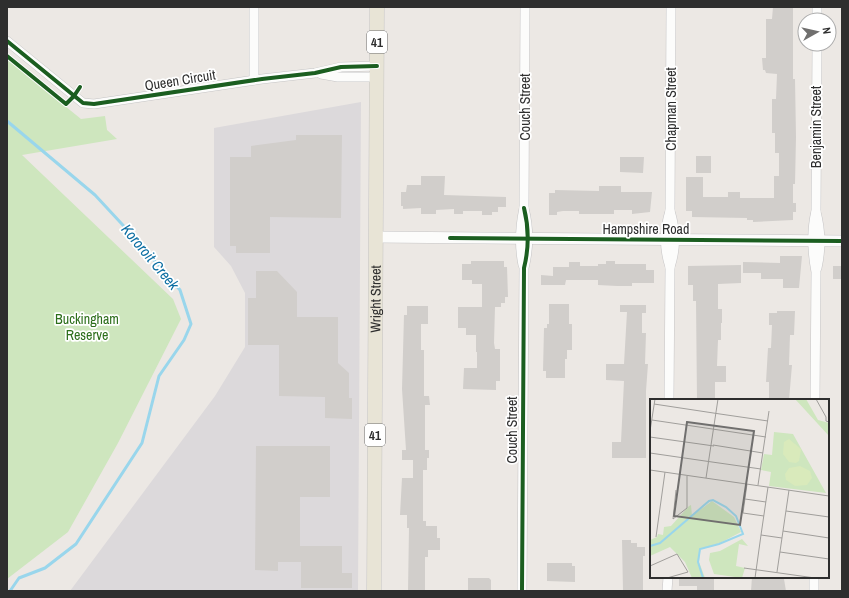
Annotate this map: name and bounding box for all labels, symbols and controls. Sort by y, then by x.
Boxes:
north arrow [797,12,837,52]
text: N [820,26,834,35]
road number: 41 [367,31,387,53]
street label: Queen Circuit [143,66,217,94]
street label: Chapman Street [662,67,680,151]
street label: Couch Street [516,73,534,141]
street label: Benjamin Street [807,86,825,168]
water label: Kororoit Creek [117,219,185,295]
street label: Hampshire Road [603,220,689,238]
street label: Wright Street [366,265,385,333]
park label: Buckingham Reserve [55,310,119,344]
street label: Couch Street [503,396,521,464]
inset map [650,399,829,578]
road number: 41 [365,424,385,446]

